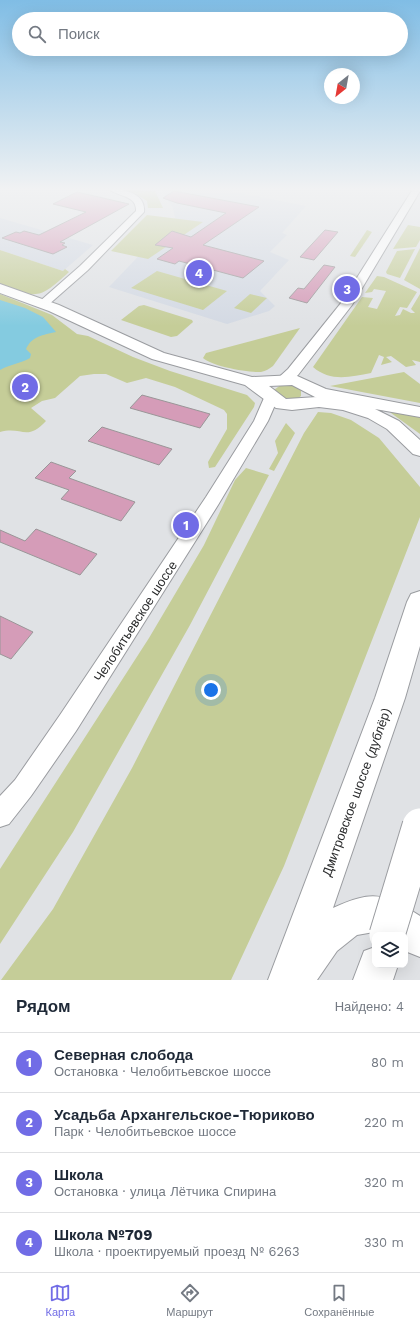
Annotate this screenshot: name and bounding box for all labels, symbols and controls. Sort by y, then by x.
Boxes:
search box [12,12,408,56]
icon: search [26,23,48,45]
text: Поиск [58,25,100,43]
north arrow [324,68,360,104]
pin: 4 [186,258,212,288]
pin: 3 [334,274,360,304]
pin: 2 [12,372,38,402]
pin: 1 [173,510,199,540]
street label: Челобитьевское шоссе [91,558,180,684]
your location [201,680,221,700]
street label: Дмитровское шоссе (дублёр) [319,706,394,878]
map controls [372,932,408,968]
button: layers [372,932,408,968]
text: Рядом [16,996,71,1016]
text: Найдено: 4 [335,999,404,1014]
text: Северная слобода [54,1046,193,1064]
text: 1 [26,1055,32,1070]
text: 80 m [371,1055,404,1070]
text: Остановка · Челобитьевское шоссе [54,1064,271,1079]
text: Усадьба Архангельское-Тюриково [54,1106,315,1124]
text: 2 [25,1115,33,1130]
text: 220 m [364,1115,404,1130]
text: Парк · Челобитьевское шоссе [54,1124,236,1139]
text: Школа [54,1166,103,1184]
text: 3 [25,1175,33,1190]
text: 320 m [364,1175,404,1190]
text: Остановка · улица Лётчика Спирина [54,1184,276,1199]
text: Школа №709 [54,1226,152,1244]
text: 4 [25,1235,33,1250]
text: 330 m [364,1235,404,1250]
text: Школа · проектируемый проезд № 6263 [54,1244,300,1259]
tab: Карта [46,1282,75,1319]
tab: Маршрут [166,1282,213,1319]
tab: Сохранённые [304,1282,374,1319]

